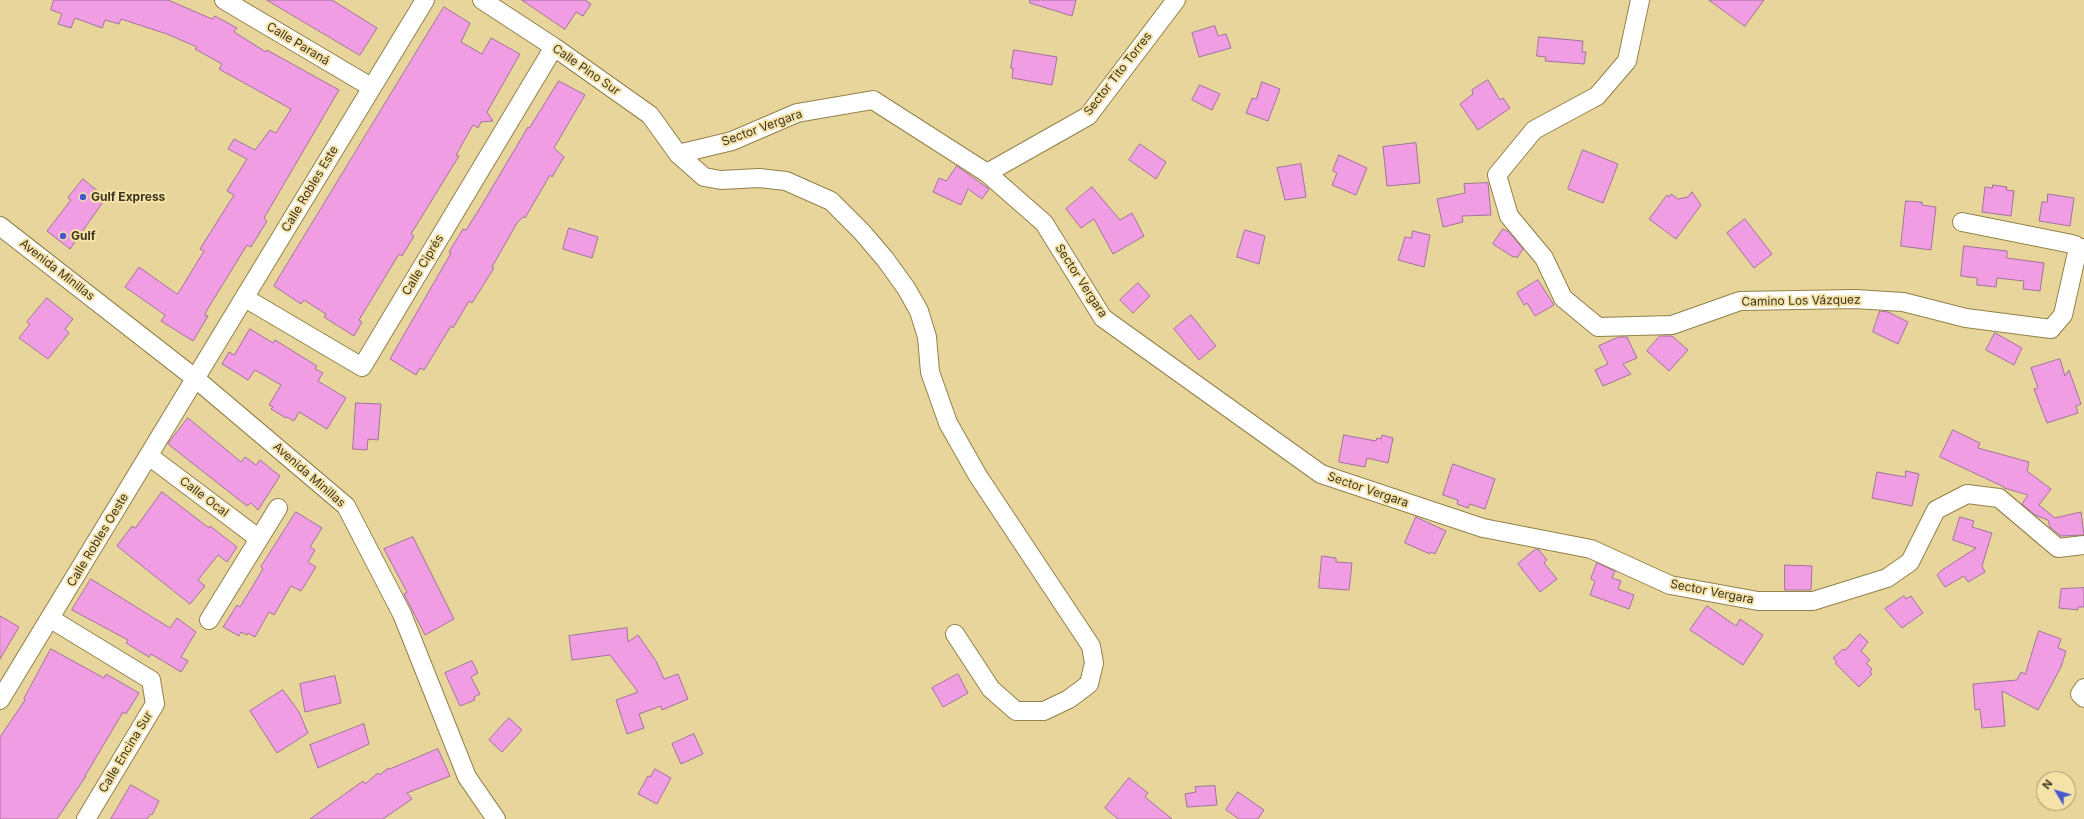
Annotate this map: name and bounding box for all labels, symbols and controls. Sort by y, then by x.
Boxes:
street label: Calle Paraná [264,19,332,69]
street label: Sector Tito Torres [1081,29,1155,119]
street label: Calle Pino Sur [549,41,623,99]
street label: Sector Vergara [720,107,804,149]
street label: Calle Robles Este [279,143,341,235]
place label: Gulf Express [91,190,165,204]
marker: Gulf Express [78,192,88,202]
place label: Gulf [71,229,96,243]
marker: Gulf [58,231,68,241]
street label: Calle Ciprés [399,232,447,298]
street label: Avenida Minillas [17,236,97,304]
street label: Sector Vergara [1052,242,1110,320]
street label: Camino Los Vázquez [1741,293,1861,309]
street label: Avenida Minillas [270,440,348,510]
street label: Sector Vergara [1326,469,1410,511]
street label: Calle Ocal [177,474,231,520]
street label: Calle Robles Oeste [64,491,132,589]
street label: Sector Vergara [1669,577,1755,607]
street label: Calle Encina Sur [96,709,156,795]
north arrow [2036,771,2076,811]
text: N [2039,777,2055,792]

